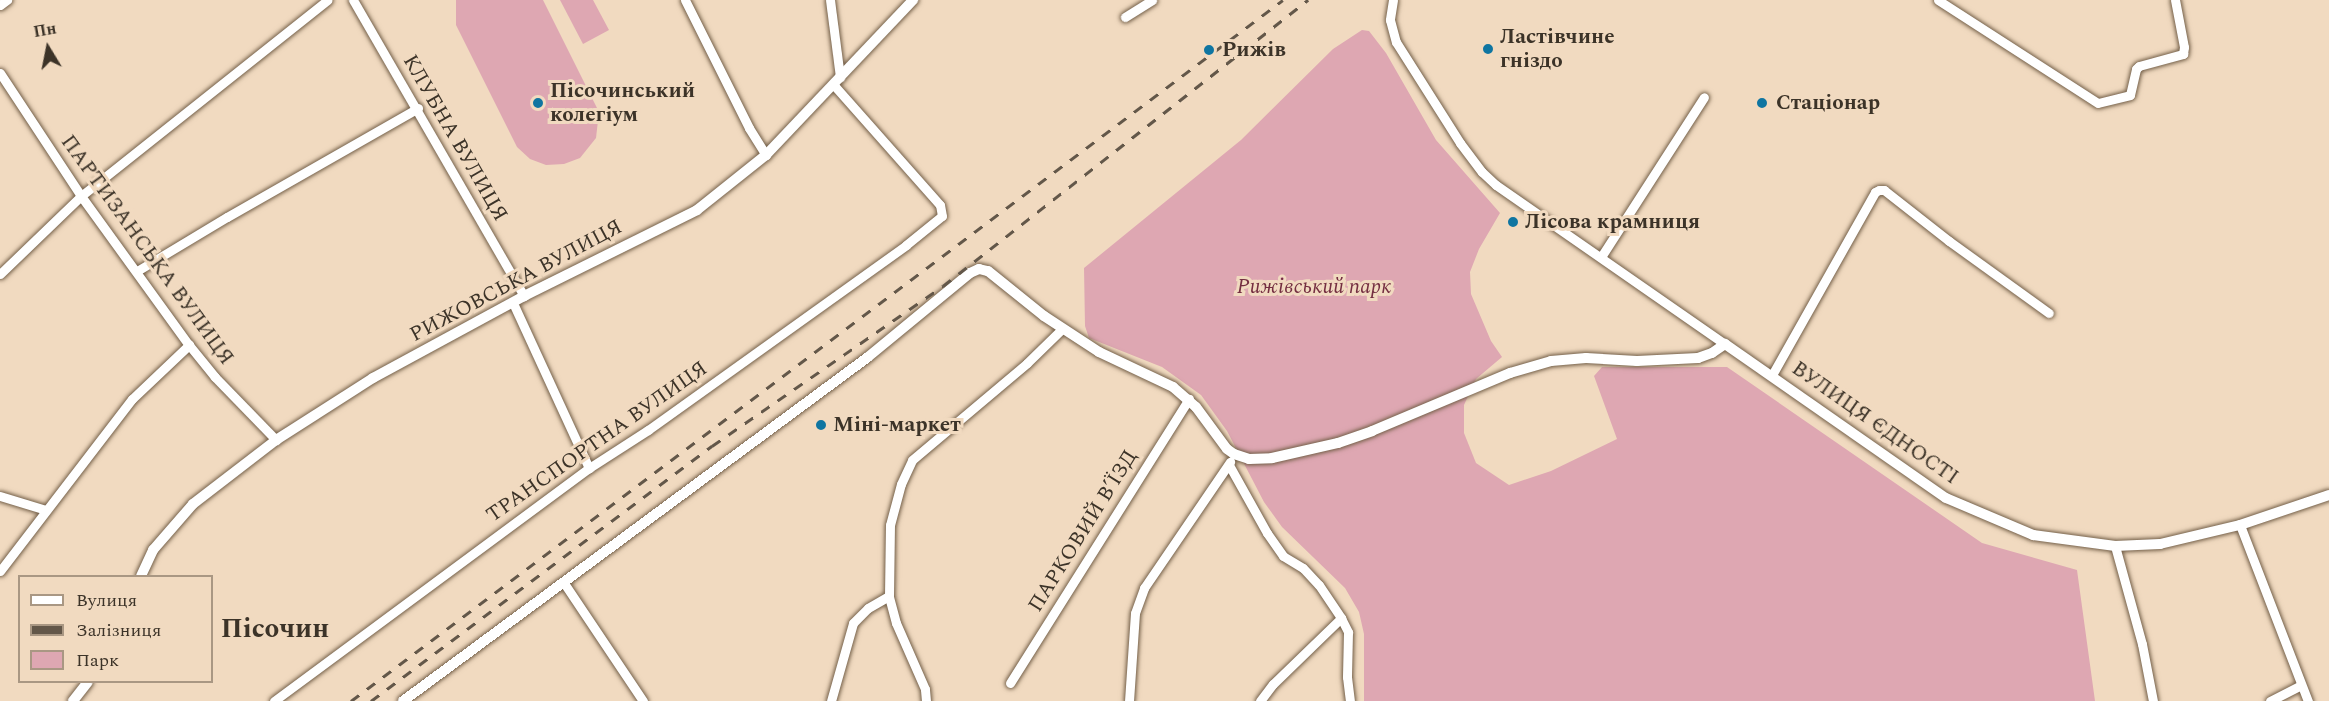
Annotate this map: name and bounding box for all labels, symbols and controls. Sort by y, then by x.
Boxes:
text: Пн [31,16,58,44]
north arrow [18,18,78,78]
place label: Ластівчине гніздо [1500,24,1615,74]
place label: Рижів [1222,37,1286,63]
marker: Рижів [1200,41,1218,59]
marker: Ластівчине гніздо [1481,42,1495,56]
street label: КЛУБНА ВУЛИЦЯ [397,50,513,226]
place label: Пісочинський колегіум [550,78,695,128]
place label: Стаціонар [1776,90,1880,116]
marker: Стаціонар [1753,94,1771,112]
marker: Пісочинський колегіум [531,96,545,110]
street label: ПАРТИЗАНСЬКА ВУЛИЦЯ [55,130,239,370]
place label: Лісова крамниця [1525,209,1700,235]
street label: РИЖОВСЬКА ВУЛИЦЯ [405,214,627,348]
marker: Лісова крамниця [1506,215,1520,229]
park label: Рижівський парк [1237,274,1391,300]
street label: ТРАНСПОРТНА ВУЛИЦЯ [482,356,712,528]
street label: ВУЛИЦЯ ЄДНОСТІ [1787,356,1963,490]
place label: Міні-маркет [833,412,961,438]
marker: Міні-маркет [814,418,828,432]
street label: ПАРКОВИЙ В’ЇЗД [1023,445,1143,617]
legend [18,575,213,683]
text: Вулиця [76,587,137,614]
district label: Пісочин [221,614,329,646]
text: Залізниця [76,617,161,644]
text: Парк [76,647,119,674]

